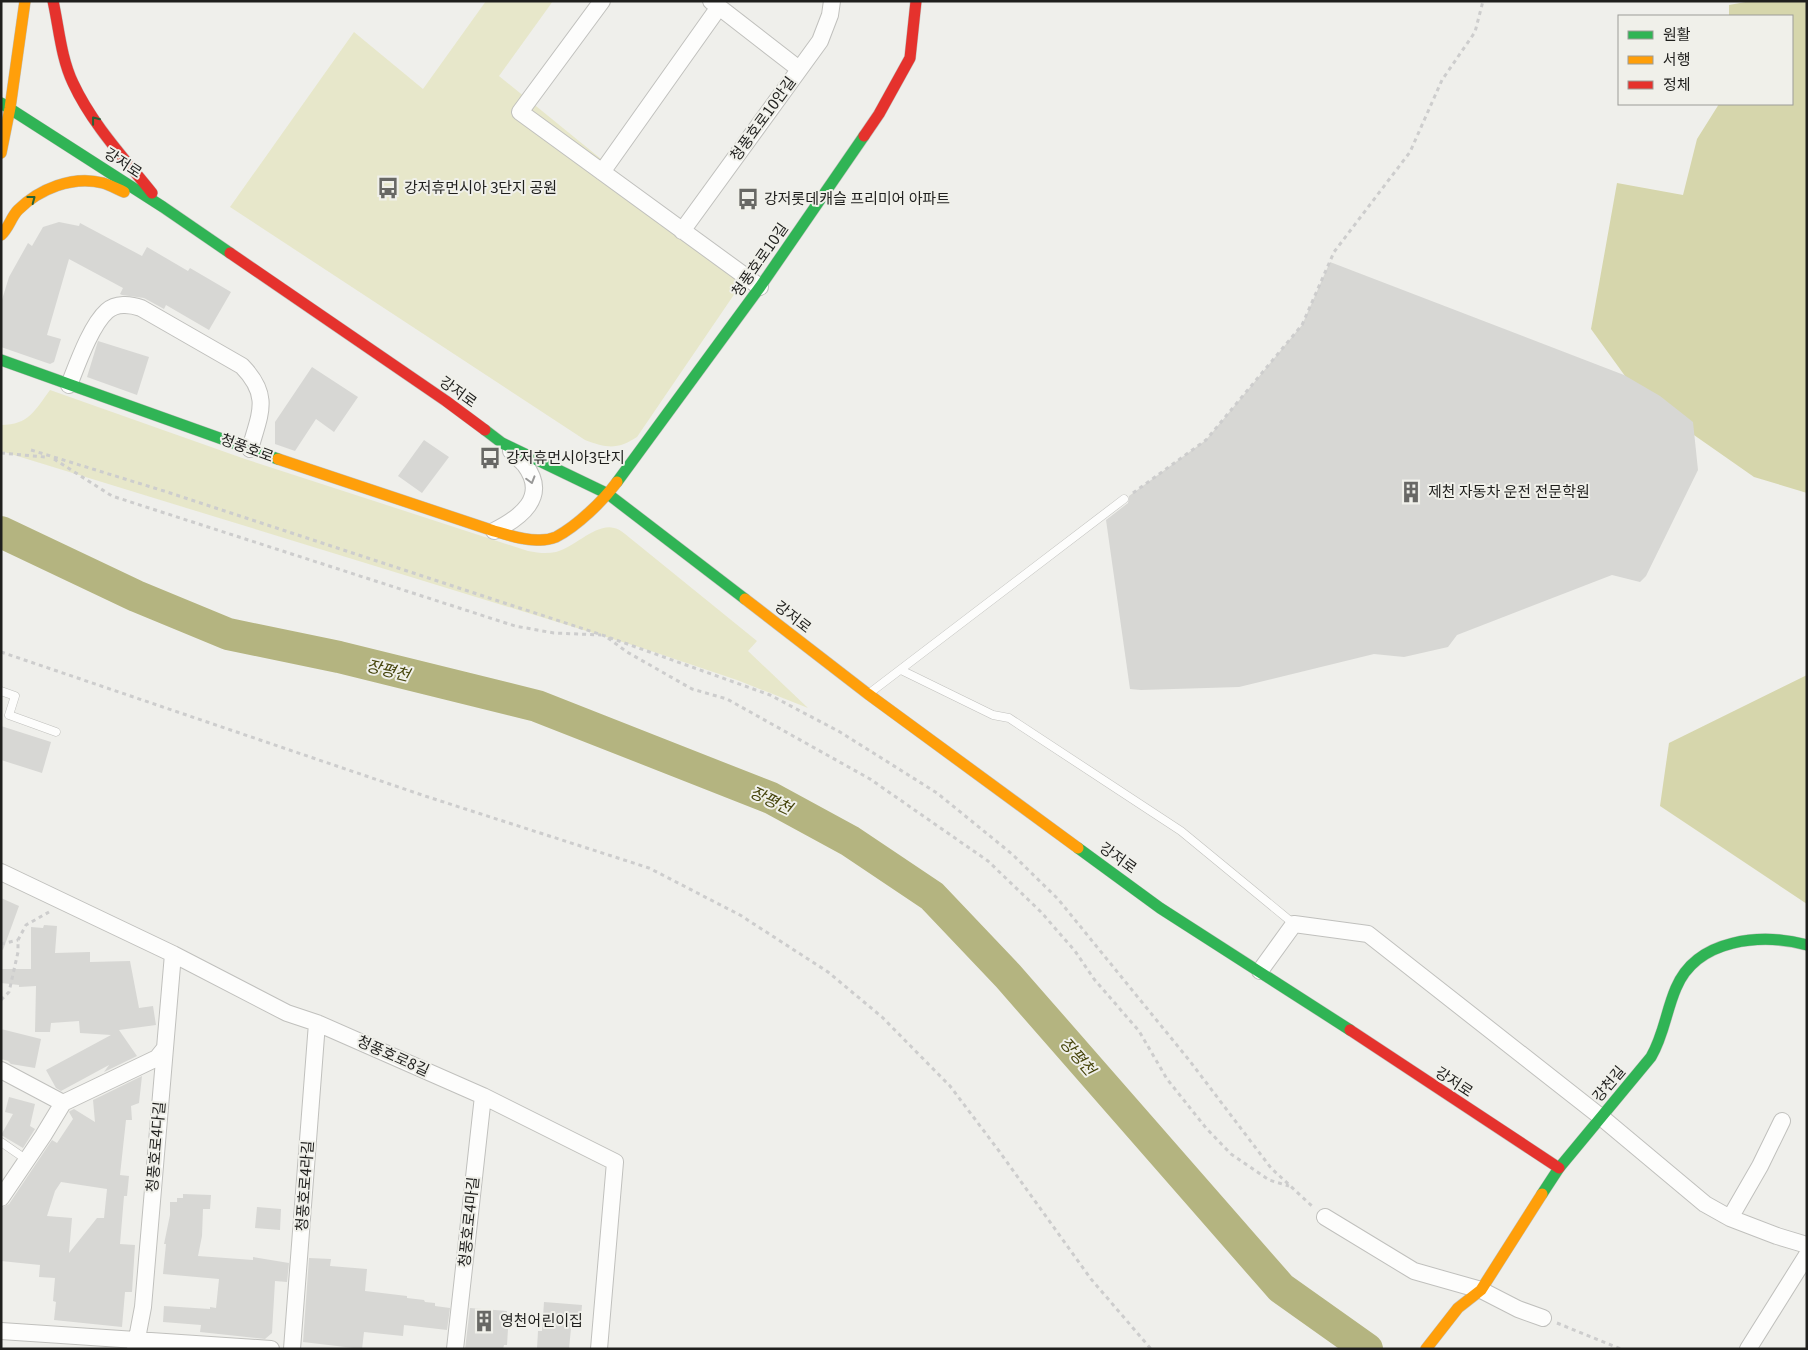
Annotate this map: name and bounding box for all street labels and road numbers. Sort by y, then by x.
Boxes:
street label: 청풍호로10안길 [724,72,800,165]
street label: 강저로 [101,142,147,182]
street label: 청풍호로10길 [726,218,792,300]
street label: 강저로 [436,370,482,411]
street label: 청풍호로 [218,427,277,466]
street label: 강저로 [771,595,817,637]
street label: 강저로 [1096,836,1142,877]
street label: 청풍호로8길 [354,1029,433,1080]
street label: 강천길 [1586,1060,1629,1106]
street label: 강저로 [1432,1061,1478,1101]
street label: 청풍호로4다길 [140,1101,169,1193]
street label: 청풍호로4라길 [290,1140,317,1232]
street label: 청풍호로4마길 [452,1175,483,1268]

